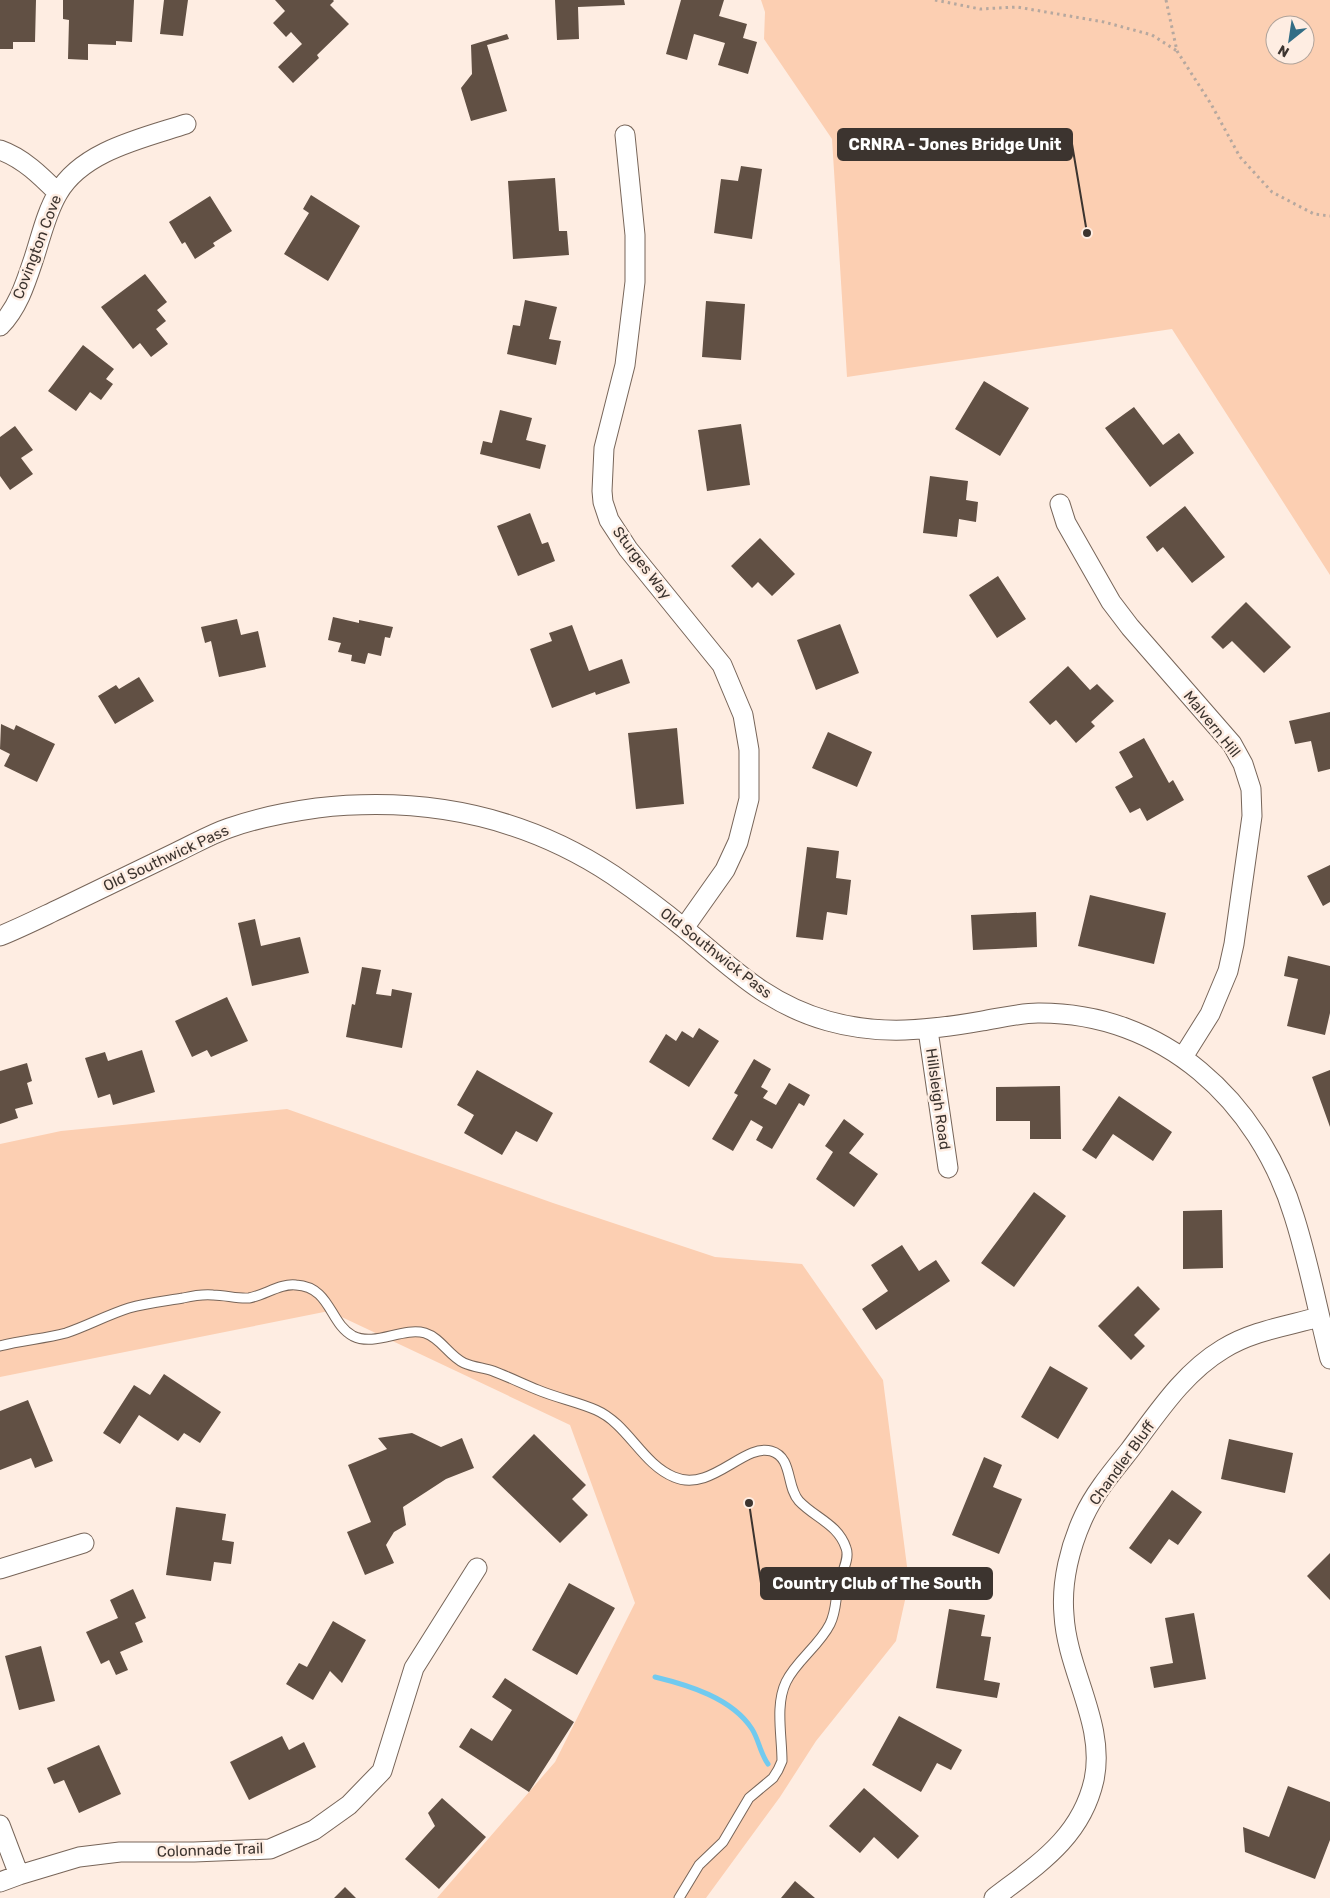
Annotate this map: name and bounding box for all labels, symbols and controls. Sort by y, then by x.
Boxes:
north arrow [1265,15,1315,65]
text: N [1275,41,1292,61]
callout: CRNRA - Jones Bridge Unit [838,129,1072,160]
text: CRNRA - Jones Bridge Unit [848,135,1062,154]
street label: Covington Cove [9,192,65,302]
street label: Sturges Way [609,523,675,603]
street label: Malvern Hill [1180,687,1244,761]
street label: Old Southwick Pass [100,821,232,895]
street label: Old Southwick Pass [657,904,776,1002]
street label: Hillsleigh Road [922,1047,954,1151]
street label: Chandler Bluff [1085,1417,1159,1509]
callout: Country Club of The South [761,1568,992,1599]
text: Country Club of The South [772,1574,982,1593]
street label: Colonnade Trail [156,1839,264,1861]

